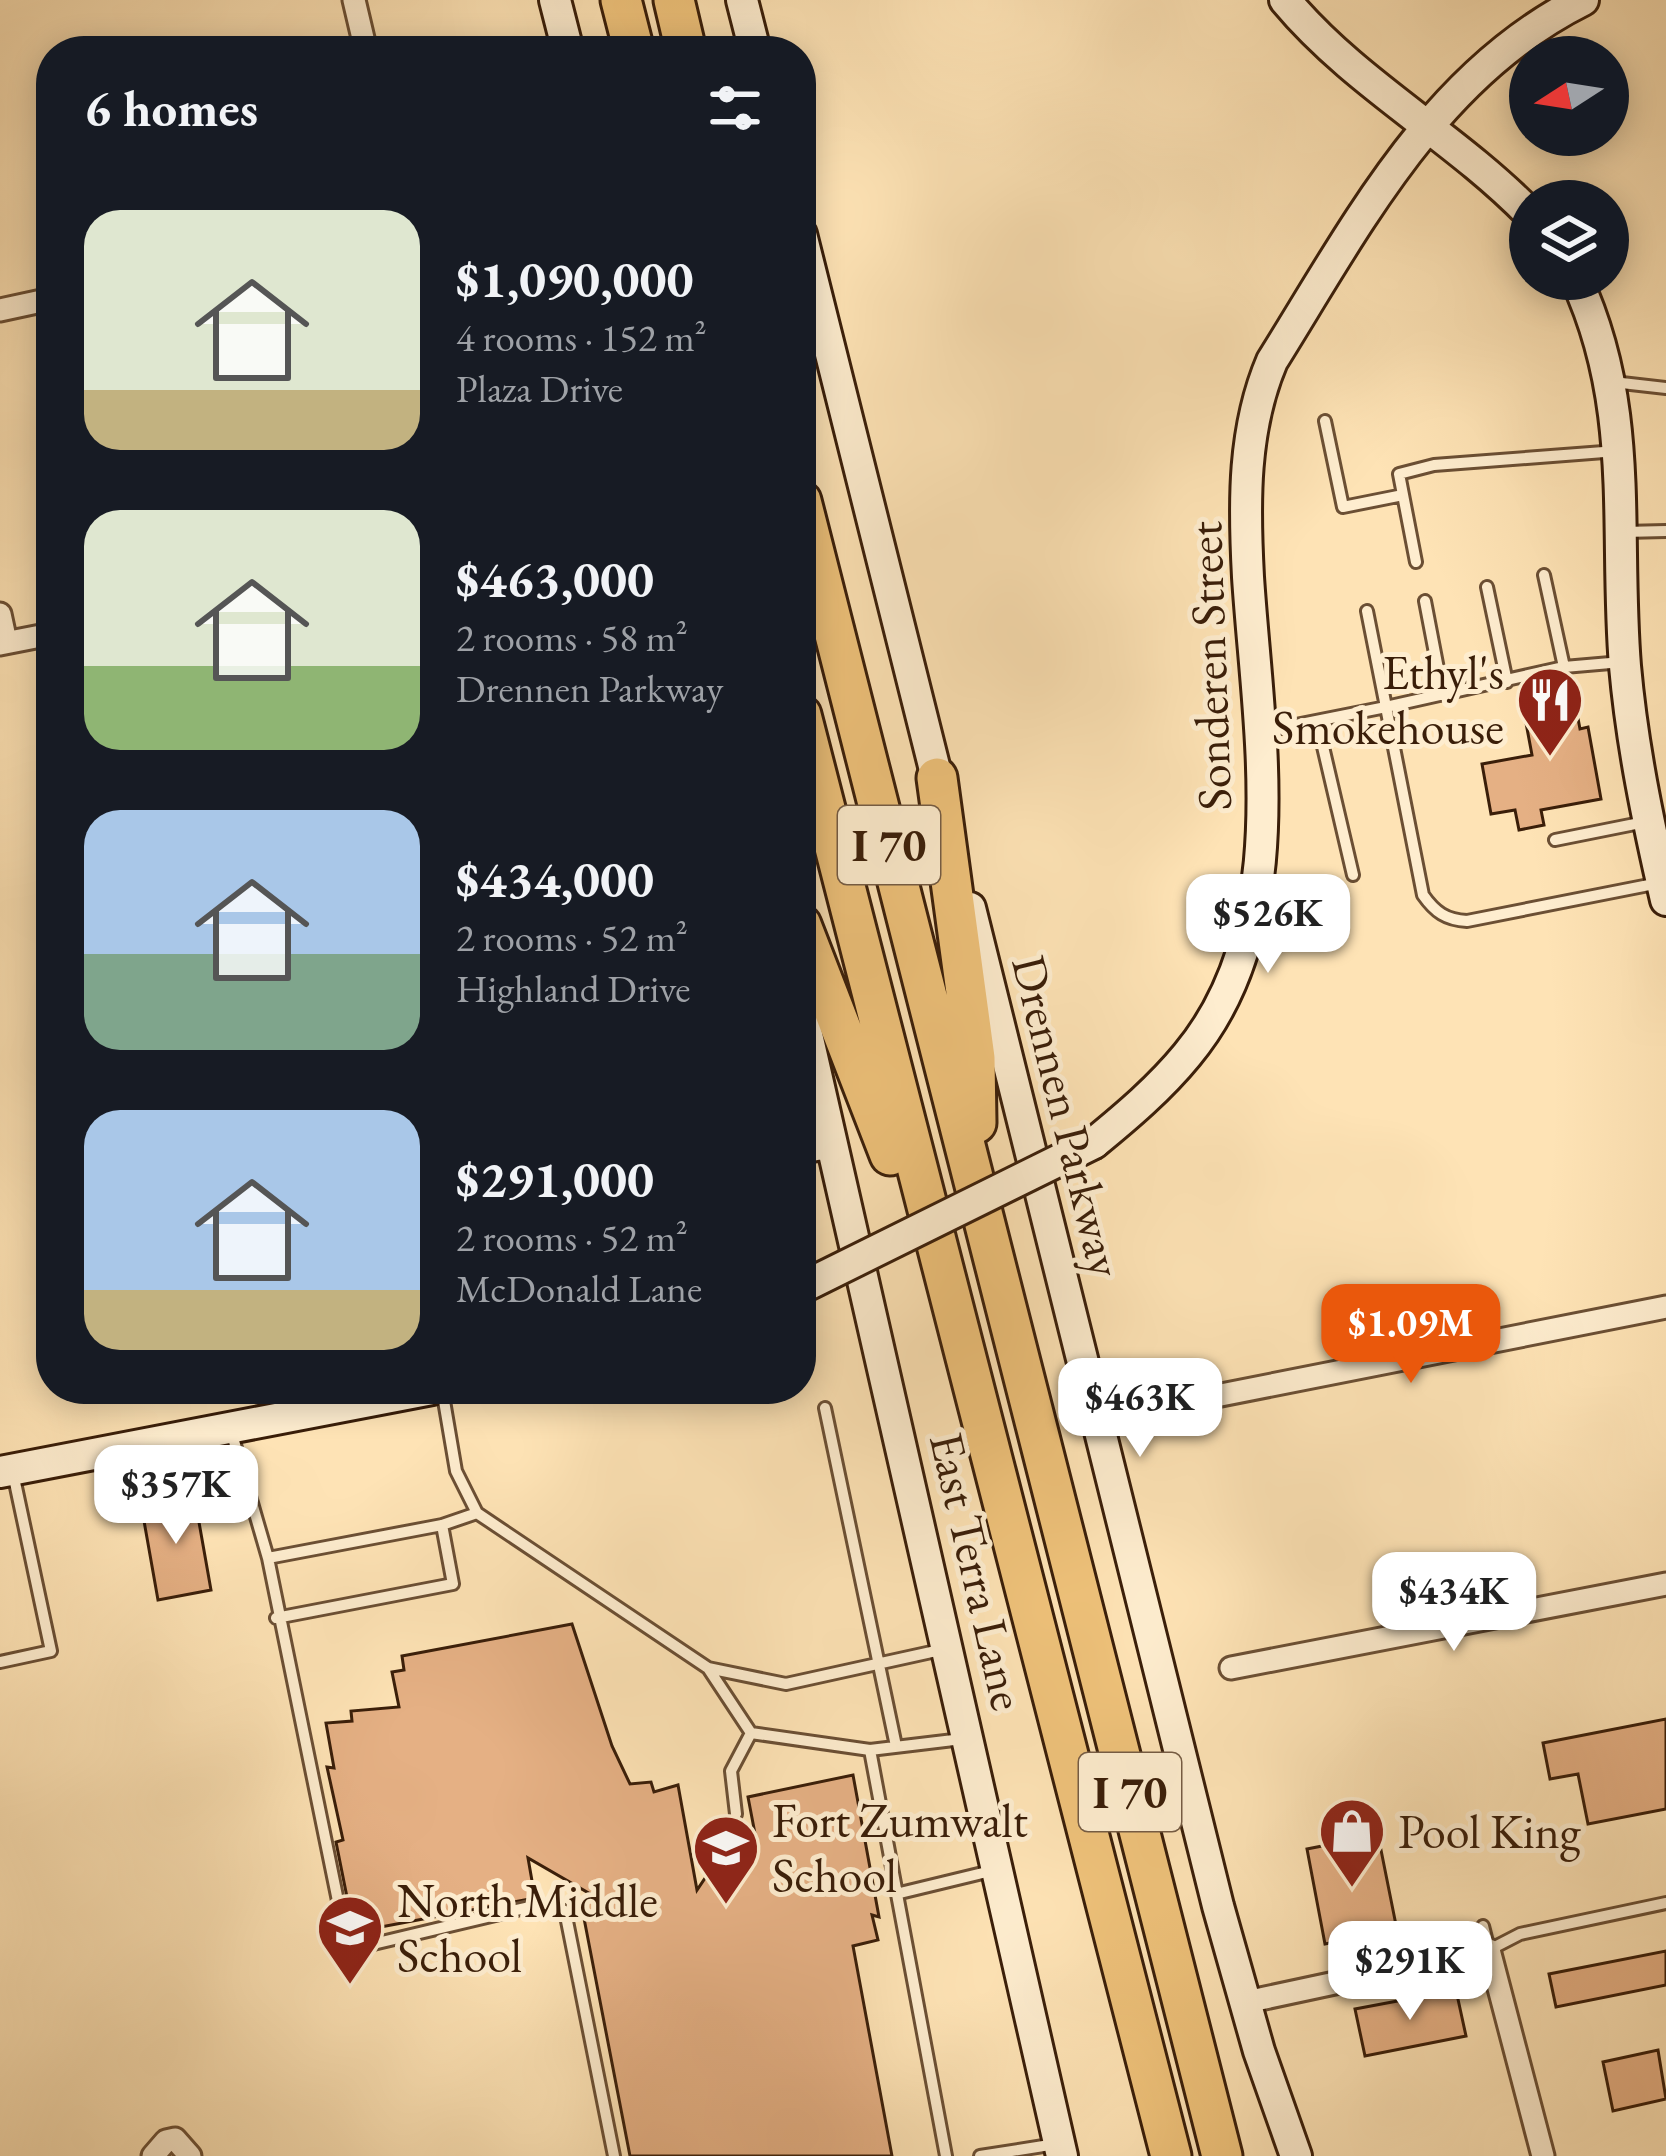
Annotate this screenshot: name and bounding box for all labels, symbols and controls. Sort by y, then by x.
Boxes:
north arrow [1509,36,1629,156]
map controls [1509,36,1629,300]
text: 6 homes [84,75,258,141]
icon: filters [702,75,768,141]
button: layers [1509,180,1629,300]
text: $1,090,000 [456,246,694,312]
icon: home [180,258,324,402]
text: 4 rooms · 152 m² [456,312,707,363]
text: Plaza Drive [456,363,623,414]
street label: Sonderen Street [1173,520,1245,812]
text: $463,000 [456,546,654,612]
icon: home [180,558,324,702]
text: 2 rooms · 58 m² [456,612,688,663]
place label: Ethyl's Smokehouse [1272,641,1504,758]
text: Drennen Parkway [456,663,723,714]
restaurant icon: Ethyl's Smokehouse [1515,665,1585,759]
road number: I 70 [838,806,940,884]
text: $434,000 [456,846,654,912]
icon: home [180,858,324,1002]
pin: $526K [1184,874,1352,976]
text: $526K [1213,887,1323,938]
text: 2 rooms · 52 m² [456,912,688,963]
street label: Drennen Parkway [998,949,1138,1284]
text: Highland Drive [456,963,691,1014]
text: $291,000 [456,1146,654,1212]
icon: home [180,1158,324,1302]
text: 2 rooms · 52 m² [456,1212,688,1263]
text: McDonald Lane [456,1263,702,1314]
pin: $1.09M [1313,1284,1509,1386]
text: $1.09M [1348,1297,1474,1348]
pin: $463K [1056,1358,1224,1460]
text: $463K [1085,1371,1195,1422]
street label: East Terra Lane [916,1426,1040,1716]
pin: $357K [92,1445,260,1547]
text: $357K [121,1458,231,1509]
pin: $434K [1370,1552,1538,1654]
text: $434K [1399,1565,1509,1616]
road number: I 70 [1079,1753,1181,1831]
place label: Fort Zumwalt School [772,1789,1028,1906]
shop icon: Pool King [1317,1796,1387,1890]
place label: Pool King [1398,1800,1582,1862]
school or university icon: Fort Zumwalt School [691,1813,761,1907]
place label: North Middle School [397,1869,658,1986]
school or university icon: North Middle School [315,1893,385,1987]
pin: $291K [1326,1921,1494,2023]
text: $291K [1355,1934,1465,1985]

